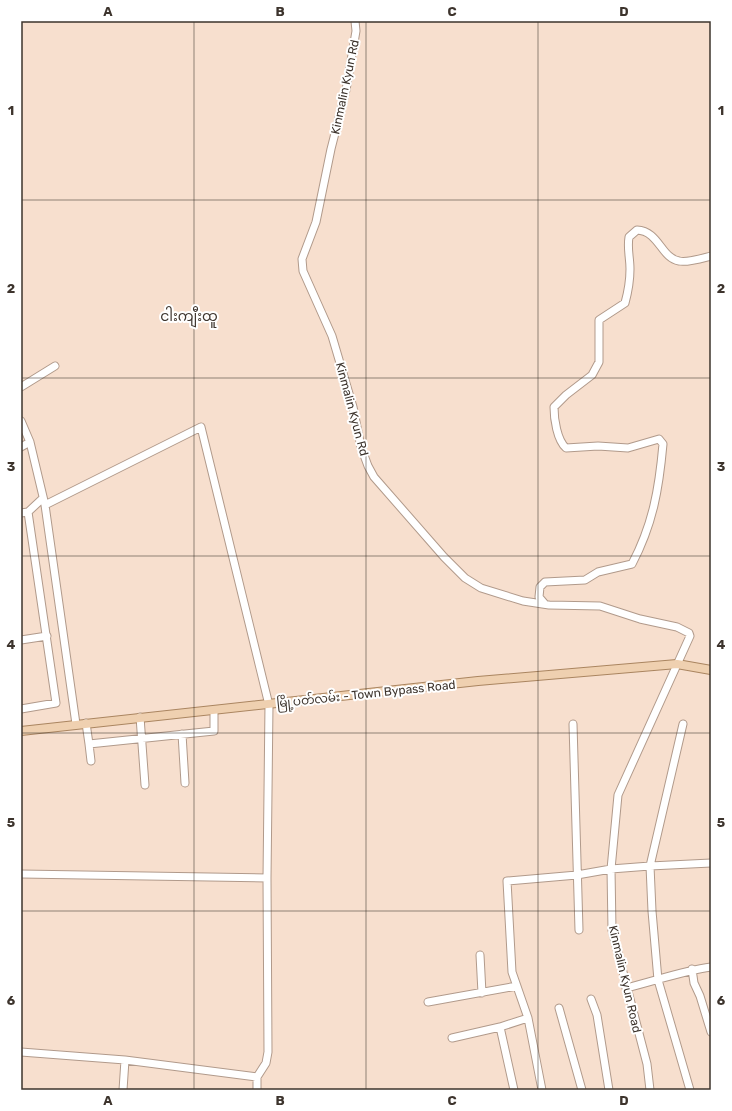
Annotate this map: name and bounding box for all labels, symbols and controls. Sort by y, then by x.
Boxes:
text: A [103,4,113,19]
text: B [275,4,285,19]
text: C [447,4,457,19]
text: D [619,4,629,19]
street label: Kinmalin Kyun Rd [328,38,362,136]
text: 1 [8,103,14,118]
text: 1 [718,103,724,118]
text: 2 [7,281,15,296]
text: 2 [717,281,725,296]
district label: ငါးကျီးထူ [160,306,218,328]
street label: Kinmalin Kyun Rd [333,361,371,457]
text: 3 [7,459,16,474]
text: 3 [717,459,726,474]
text: 4 [7,637,16,652]
text: 4 [717,637,726,652]
street label: မြို့ပတ်လမ်း - Town Bypass Road [276,676,457,713]
text: 5 [7,815,15,830]
text: 5 [717,815,725,830]
street label: Kinmalin Kyun Road [606,924,644,1034]
text: 6 [7,993,16,1008]
text: 6 [717,993,726,1008]
text: A [103,1093,113,1108]
text: B [275,1093,285,1108]
text: C [447,1093,457,1108]
text: D [619,1093,629,1108]

